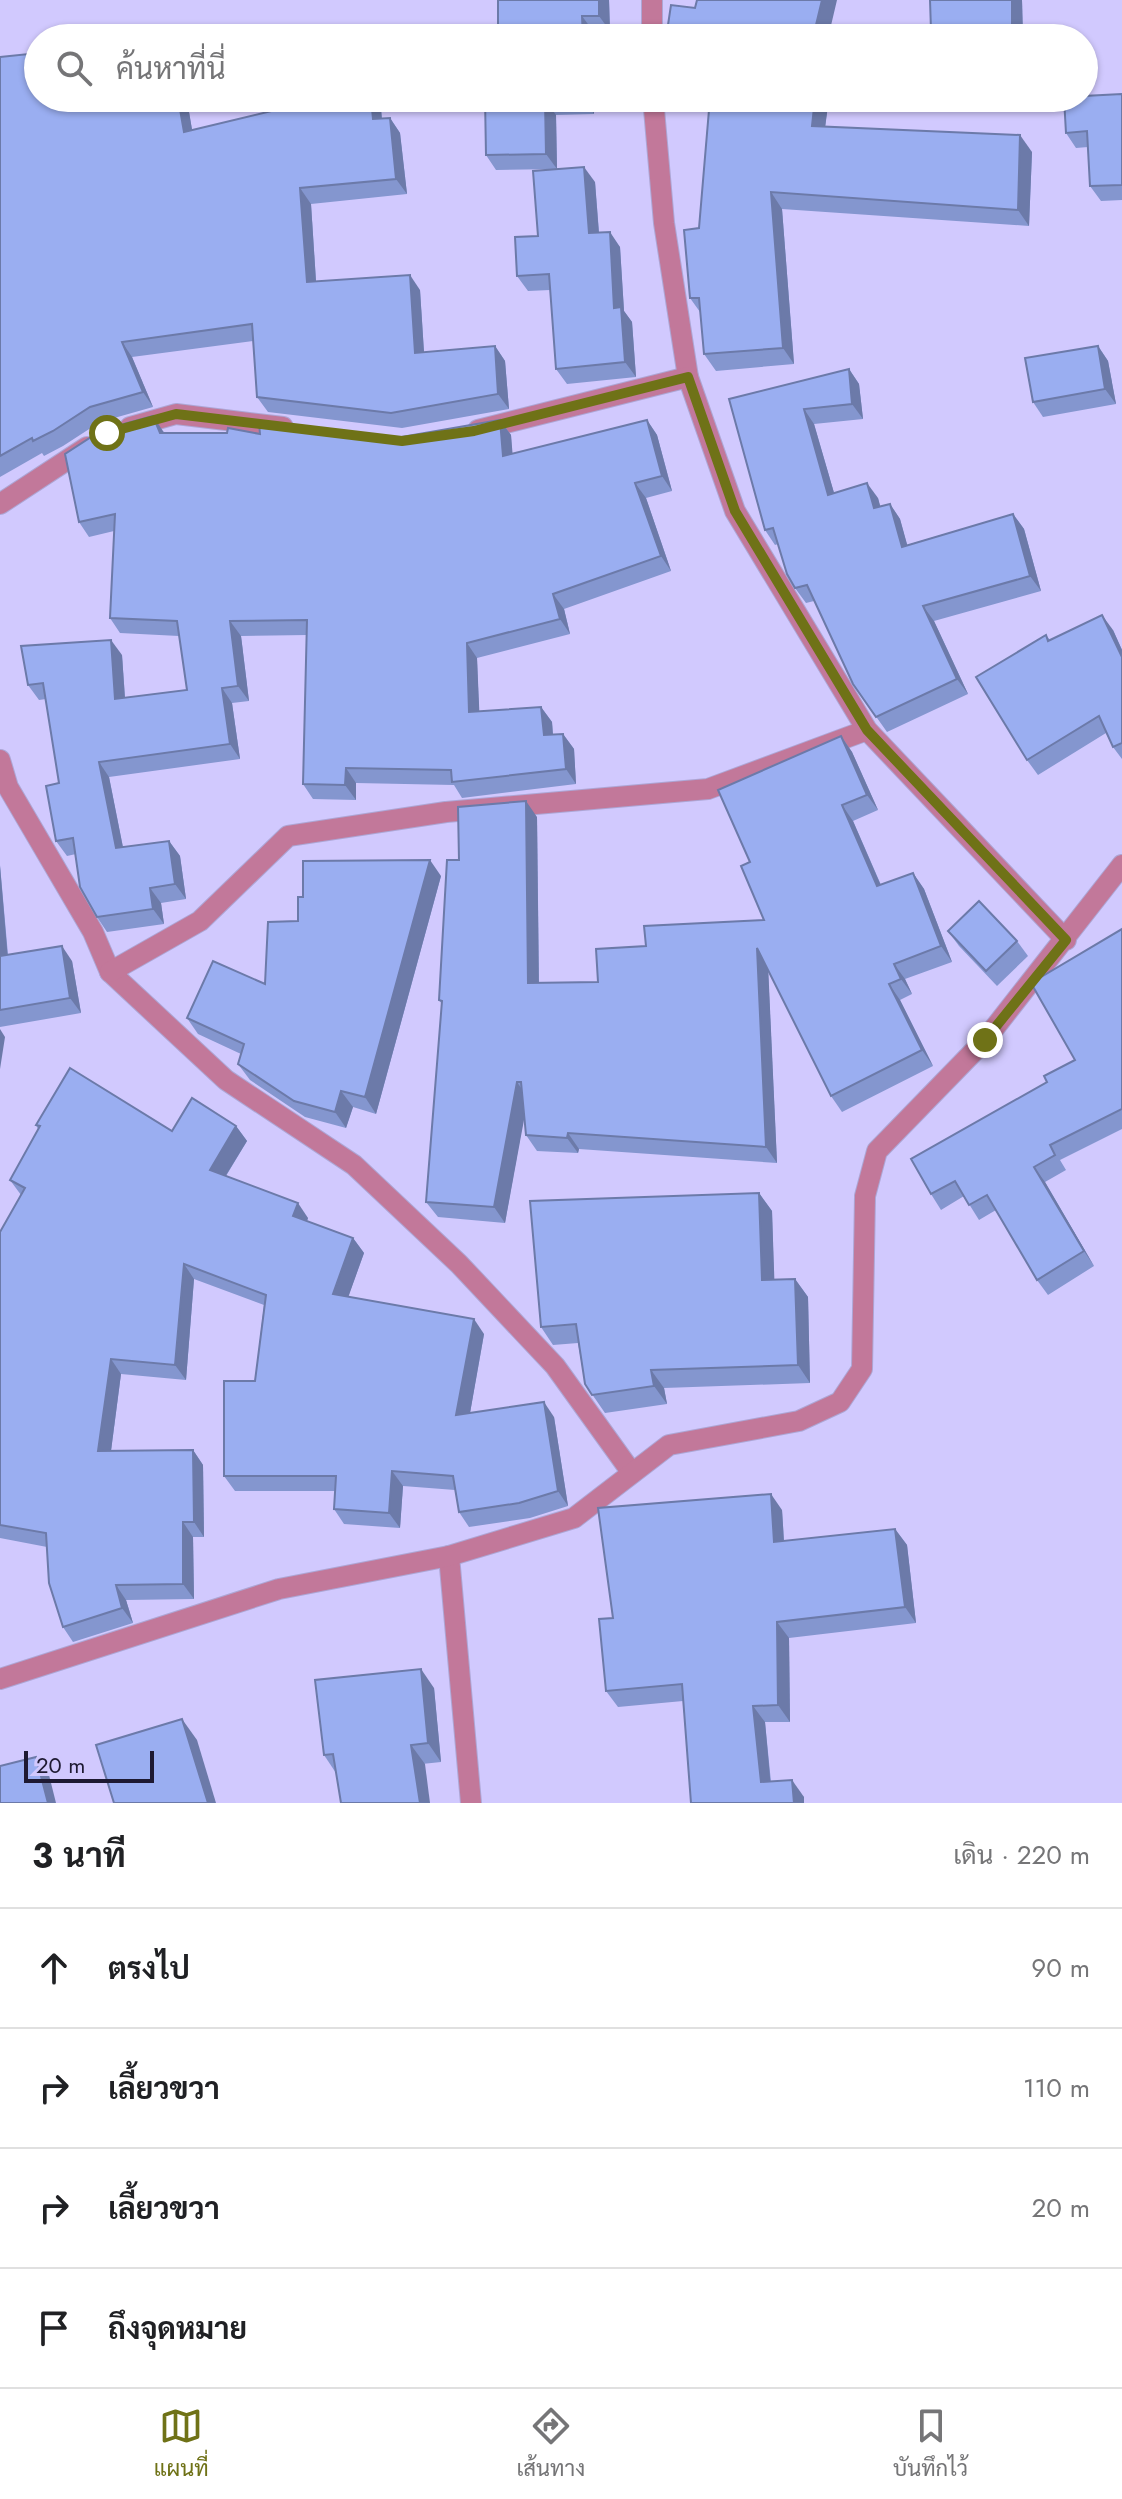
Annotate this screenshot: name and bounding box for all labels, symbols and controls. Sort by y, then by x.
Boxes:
search box [24,24,1098,112]
icon: search [52,46,96,90]
text: ค้นหาที่นี่ [116,47,226,90]
route start [89,415,125,451]
route end [967,1022,1003,1058]
scale bar [24,1747,154,1783]
text: 20 m [36,1749,85,1781]
text: 3 นาที [32,1831,126,1880]
text: เดิน · 220 m [953,1836,1090,1874]
icon: ahead [32,1946,76,1990]
text: ตรงไป [108,1947,190,1990]
text: 90 m [1031,1949,1090,1987]
icon: right [32,2066,76,2110]
text: เลี้ยวขวา [108,2067,220,2110]
text: 110 m [1023,2069,1090,2107]
icon: right [32,2186,76,2230]
text: เลี้ยวขวา [108,2187,220,2230]
text: 20 m [1032,2189,1090,2227]
icon: arrive [32,2306,76,2350]
text: ถึงจุดหมาย [108,2307,247,2350]
tab: แผนที่ [154,2404,209,2484]
tab: เส้นทาง [516,2404,585,2484]
tab: บันทึกไว้ [893,2404,968,2484]

